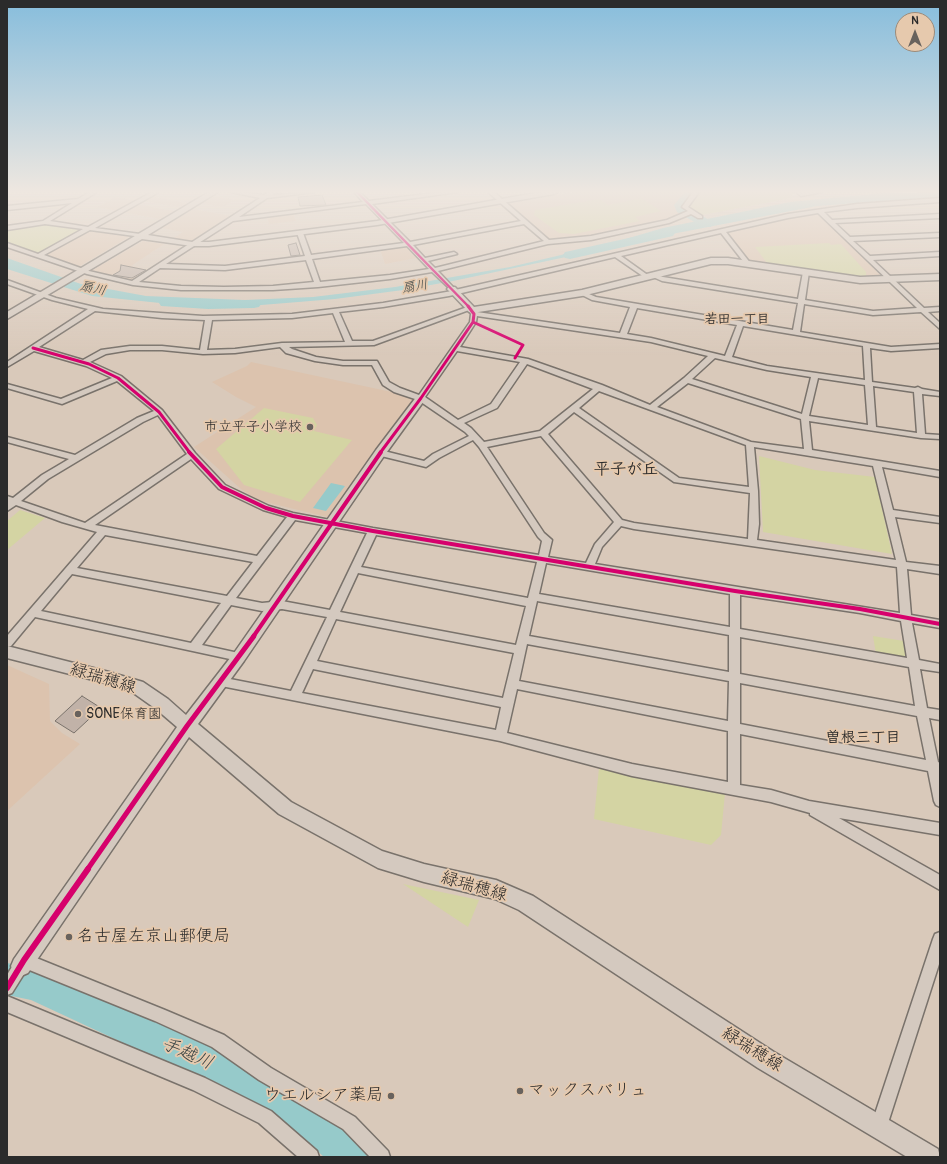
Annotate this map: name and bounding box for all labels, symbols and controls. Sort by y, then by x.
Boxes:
north arrow [895,12,935,52]
text: N [911,14,919,27]
water label: 扇川 [401,277,429,297]
water label: 扇川 [79,279,107,299]
district label: 若田一丁目 [705,312,769,328]
place label: 市立平子小学校 [204,419,302,435]
marker: 市立平子小学校 [305,422,315,432]
district label: 平子が丘 [594,460,658,480]
street label: 緑瑞穂線 [68,659,138,699]
place label: SONE保育園 [86,706,162,722]
marker: SONE保育園 [73,709,83,719]
district label: 曽根三丁目 [826,729,900,747]
street label: 緑瑞穂線 [439,868,509,906]
place label: 名古屋左京山郵便局 [77,927,230,947]
marker: 名古屋左京山郵便局 [64,932,74,942]
street label: 緑瑞穂線 [718,1023,786,1077]
water label: 手越川 [158,1033,216,1075]
place label: マックスバリュ [528,1081,647,1101]
place label: ウエルシア薬局 [264,1086,383,1106]
marker: マックスバリュ [515,1086,525,1096]
marker: ウエルシア薬局 [386,1091,396,1101]

